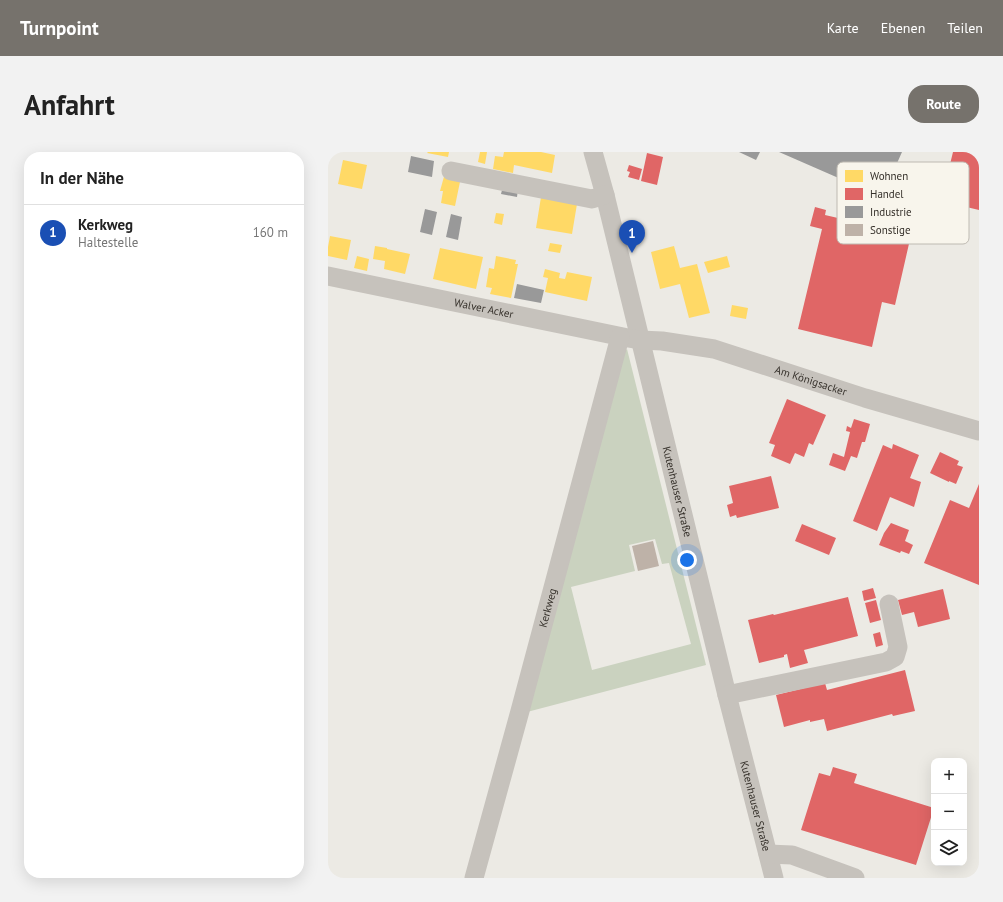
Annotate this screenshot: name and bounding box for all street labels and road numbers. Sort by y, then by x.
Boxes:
street label: Walver Acker [453,295,515,321]
street label: Am Königsacker [773,362,849,399]
street label: Kutenhauser Straße [660,445,695,539]
street label: Kerkweg [536,587,560,629]
street label: Kutenhauser Straße [737,759,774,853]

